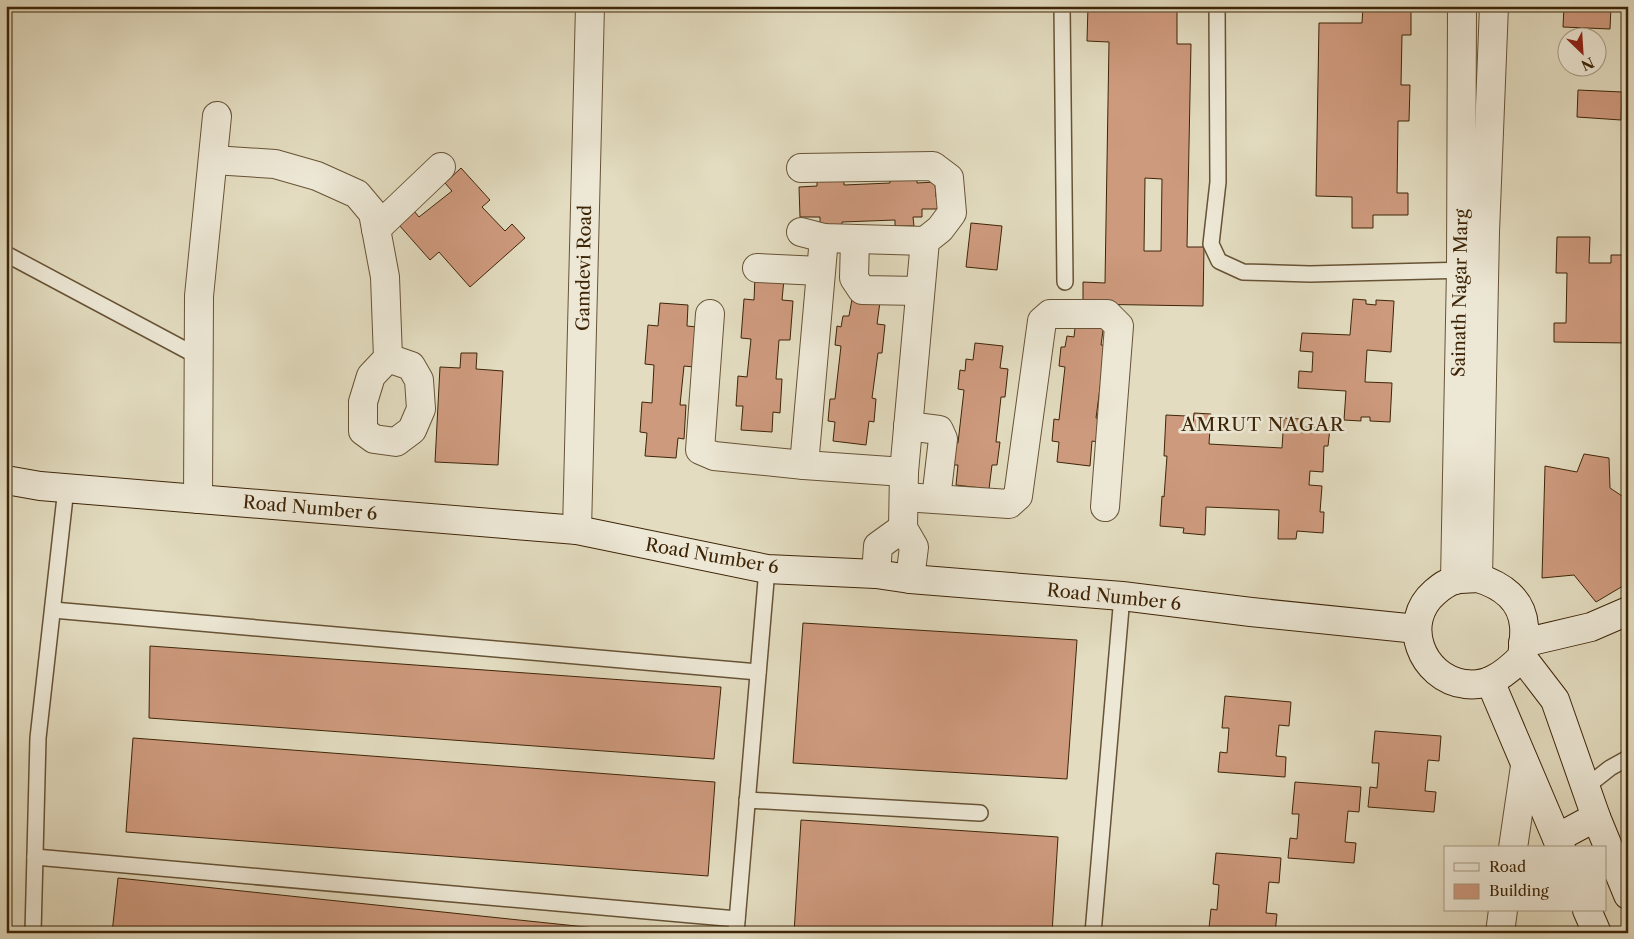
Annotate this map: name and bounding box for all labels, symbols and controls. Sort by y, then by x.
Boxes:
north arrow [1556,28,1606,78]
text: N [1578,53,1597,75]
street label: Gamdevi Road [572,205,596,331]
street label: Sainath Nagar Marg [1448,208,1472,377]
district label: AMRUT NAGAR [1180,413,1345,436]
street label: Road Number 6 [242,491,378,525]
street label: Road Number 6 [644,533,780,579]
street label: Road Number 6 [1046,579,1182,615]
legend [1444,846,1606,912]
text: Road [1489,857,1526,876]
text: Building [1489,881,1549,900]

